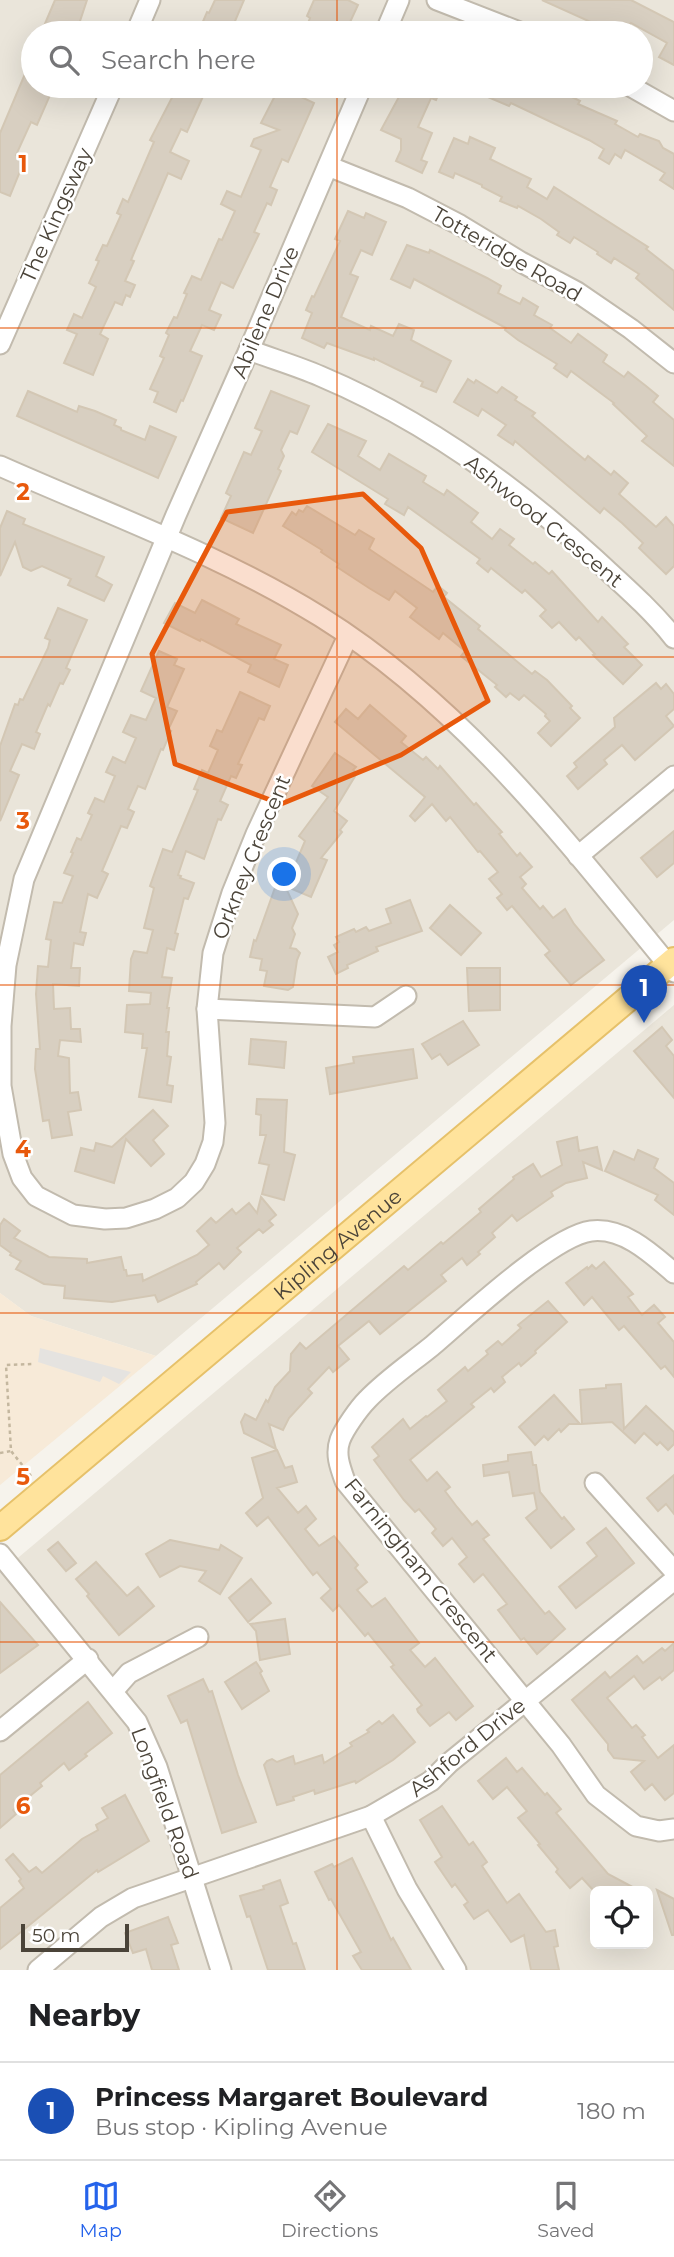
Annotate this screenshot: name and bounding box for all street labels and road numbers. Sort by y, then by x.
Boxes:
street label: The Kingsway [15,143,97,286]
street label: Totteridge Road [428,201,586,307]
street label: Abilene Drive [226,242,304,382]
street label: Ashwood Crescent [460,449,628,593]
street label: Orkney Crescent [207,771,295,943]
street label: Kipling Avenue [268,1183,406,1305]
street label: Farningham Crescent [339,1473,503,1667]
street label: Ashford Drive [404,1692,530,1802]
street label: Longfield Road [126,1724,204,1882]

